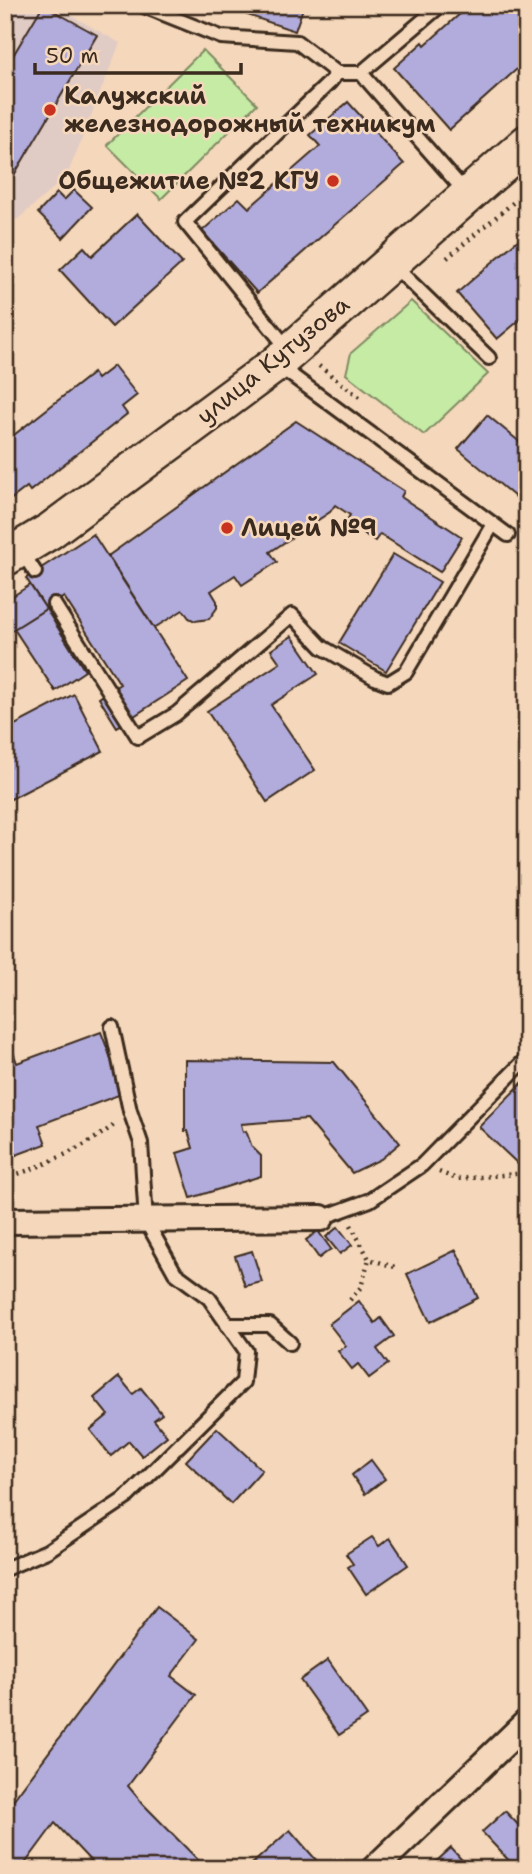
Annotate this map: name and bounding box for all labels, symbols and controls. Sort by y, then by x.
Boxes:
scale bar [35,32,242,76]
text: 50 m [46,42,99,70]
place label: Калужский железнодорожный техникум [64,80,436,140]
marker: Калужский железнодорожный техникум [42,102,58,118]
place label: Общежитие №2 КГУ [58,165,319,197]
marker: Общежитие №2 КГУ [325,173,341,189]
street label: улица Кутузова [190,288,356,432]
place label: Лицей №9 [241,512,377,544]
marker: Лицей №9 [219,520,235,536]

